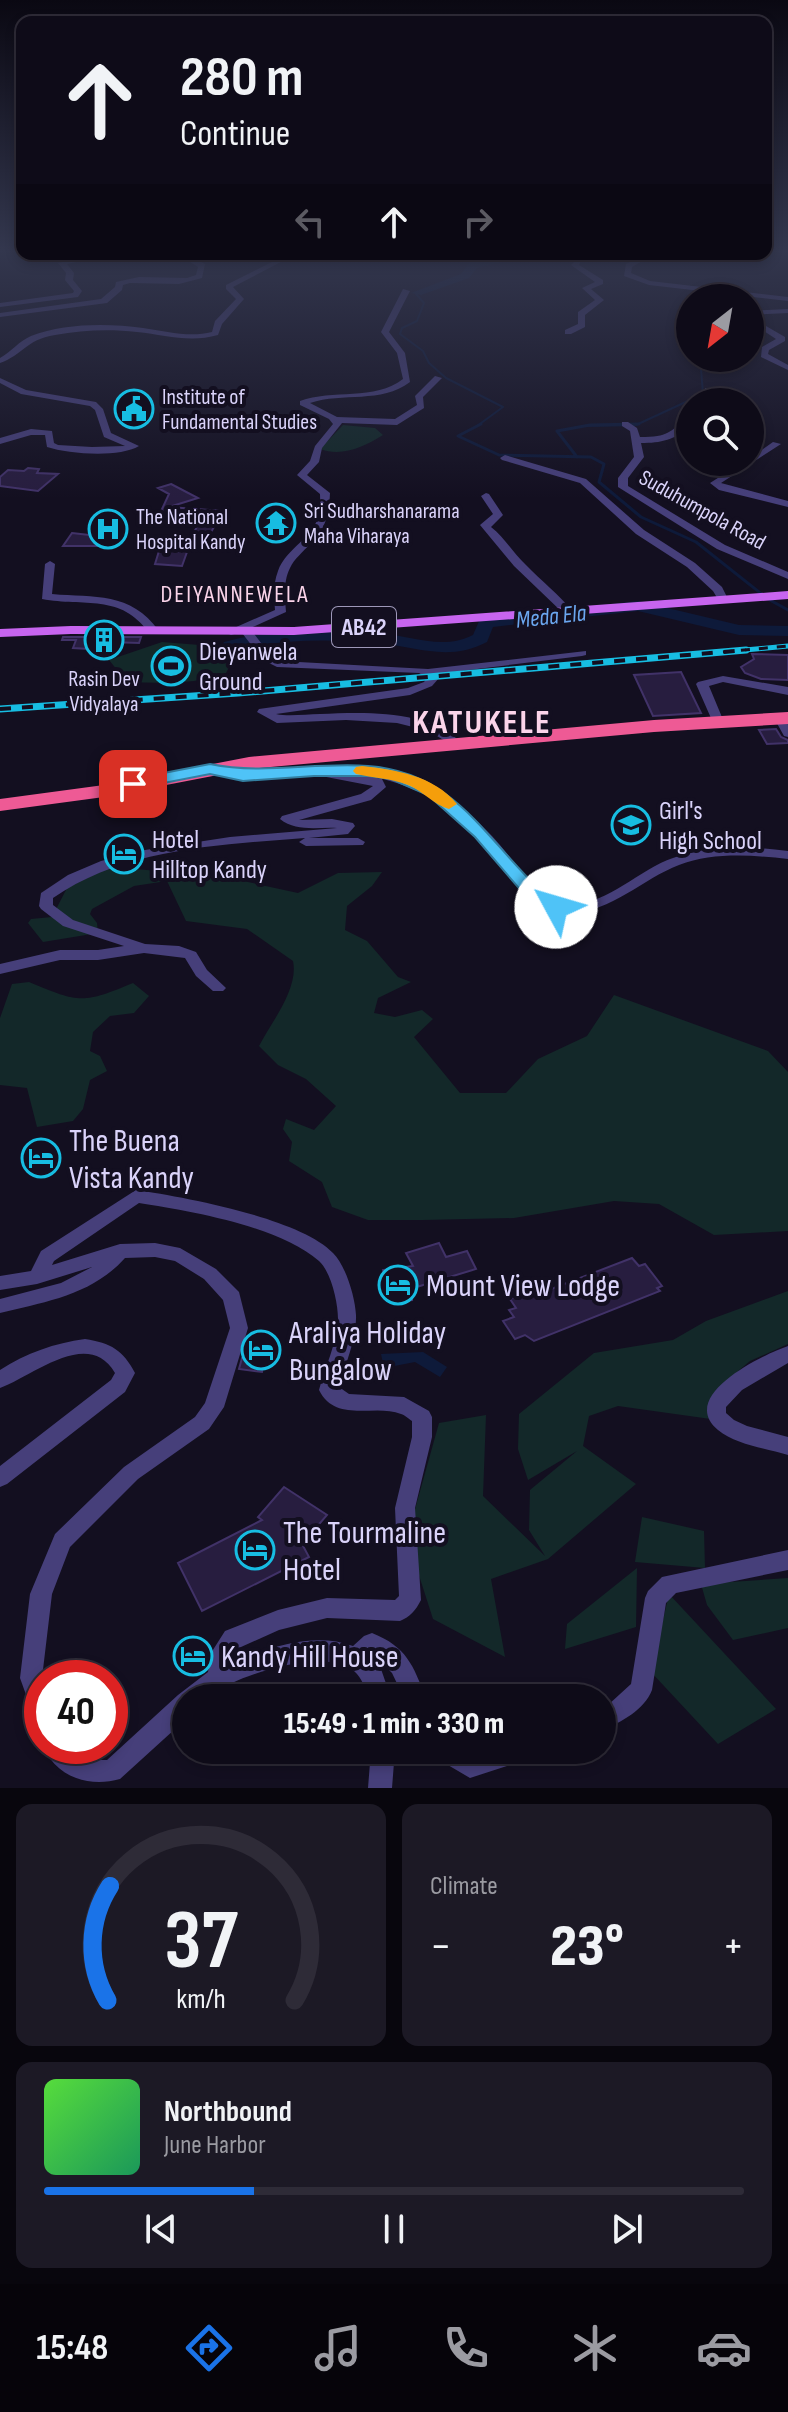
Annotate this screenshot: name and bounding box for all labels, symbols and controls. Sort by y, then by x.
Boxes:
text: 280 m [180,45,303,112]
icon: ahead [48,48,152,152]
text: Continue [180,113,290,156]
icon: left [288,200,332,244]
icon: ahead [372,200,416,244]
icon: right [456,200,500,244]
north arrow [676,284,764,372]
map controls [676,284,764,476]
place label: Institute of Fundamental Studies [162,384,317,436]
public building icon: Institute of Fundamental Studies [113,388,155,430]
button: search [676,388,764,476]
street label: Suduhumpola Road [634,464,770,556]
place label: Sri Sudharshanarama Maha Viharaya [304,498,460,550]
temple icon: Sri Sudharshanarama Maha Viharaya [255,502,297,544]
place label: The National Hospital Kandy [136,504,246,556]
hospital icon: The National Hospital Kandy [87,508,129,550]
district label: DEIYANNEWELA [160,580,310,609]
water label: Meda Ela [515,598,588,635]
road number: AB42 [332,607,396,647]
building icon: Rasin Dev Vidyalaya [83,619,125,661]
place label: Dieyanwela Ground [199,637,297,698]
sports icon: Dieyanwela Ground [150,645,192,687]
place label: Rasin Dev Vidyalaya [68,666,140,718]
district label: KATUKELE [412,702,552,743]
pin [99,750,167,818]
icon: arrive [111,762,155,806]
place label: Girl's High School [659,796,762,857]
school or university icon: Girl's High School [610,804,652,846]
place label: Hotel Hilltop Kandy [152,825,267,886]
hotel icon: Hotel Hilltop Kandy [103,833,145,875]
position arrow [514,865,598,949]
place label: The Buena Vista Kandy [69,1122,194,1198]
hotel icon: The Buena Vista Kandy [20,1137,62,1179]
hotel icon: Mount View Lodge [377,1264,419,1306]
place label: Mount View Lodge [426,1267,620,1306]
place label: Araliya Holiday Bungalow [288,1314,446,1390]
hotel icon: Araliya Holiday Bungalow [240,1329,282,1371]
place label: The Tourmaline Hotel [283,1514,446,1590]
hotel icon: The Tourmaline Hotel [234,1529,276,1571]
hotel icon: Kandy Hill House [172,1635,214,1677]
place label: Kandy Hill House [221,1638,399,1677]
speed limit sign: 40 [24,1660,128,1764]
text: 15:49 · 1 min · 330 m [284,1706,504,1742]
text: Climate [430,1871,498,1902]
text: 37 [164,1892,238,1992]
text: 23° [550,1911,624,1983]
text: − [430,1920,452,1973]
text: + [722,1920,744,1973]
text: km/h [176,1982,226,2017]
text: Northbound [164,2094,292,2130]
text: June Harbor [164,2130,266,2161]
icon: previous [139,2207,183,2251]
icon: pause [372,2207,416,2251]
icon: next [605,2207,649,2251]
icon: directions [181,2320,237,2376]
icon: music [310,2320,366,2376]
icon: phone [438,2320,494,2376]
icon: climate [567,2320,623,2376]
icon: car [696,2320,752,2376]
text: 15:48 [36,2327,108,2370]

